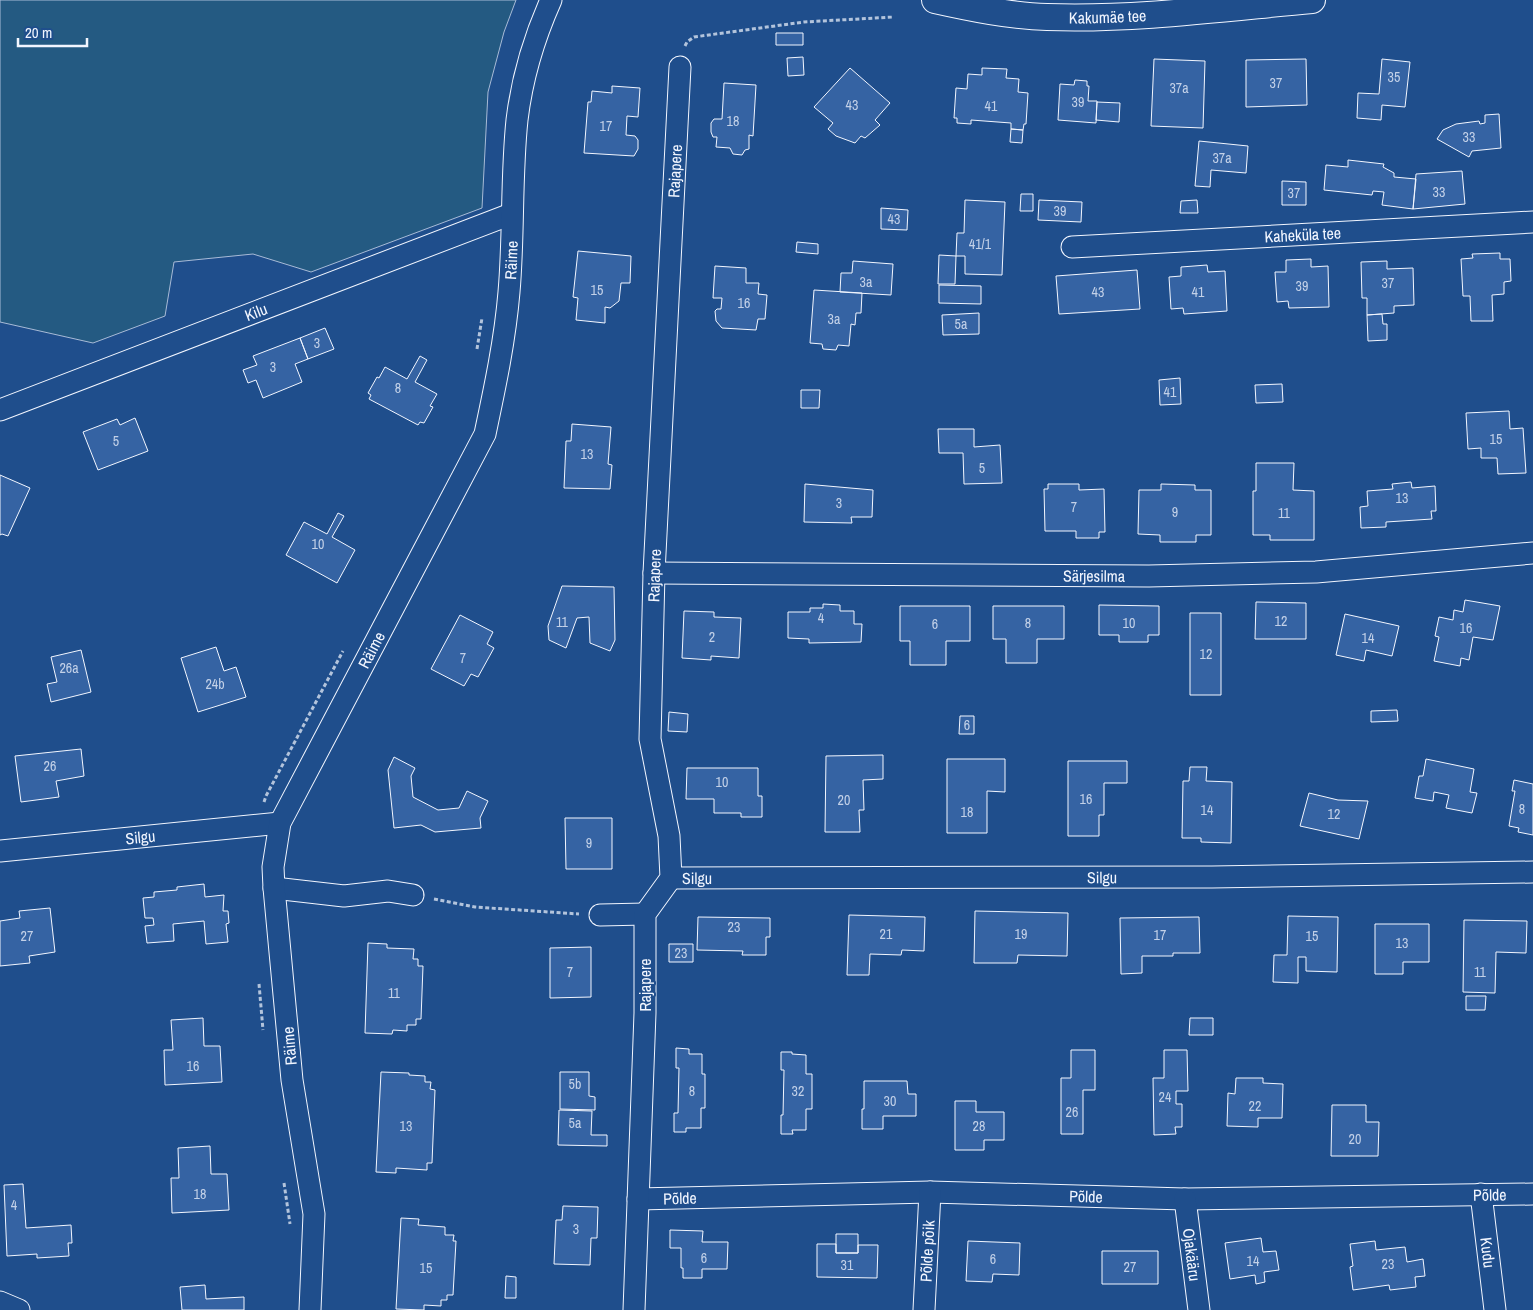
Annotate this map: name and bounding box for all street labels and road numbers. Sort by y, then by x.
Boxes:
street label: Kakumäe tee [1069,4,1147,28]
street label: Rajapere [662,144,687,198]
street label: Kaheküla tee [1264,221,1342,248]
street label: Räime [499,241,523,280]
street label: Kilu [241,298,270,326]
street label: Rajapere [642,548,666,602]
street label: Särjesilma [1063,564,1126,587]
street label: Räime [352,628,390,672]
street label: Silgu [124,825,156,849]
street label: Silgu [1087,866,1117,888]
street label: Silgu [682,867,712,889]
street label: Rajapere [634,958,656,1012]
street label: Räime [276,1026,302,1066]
street label: Põlde [1473,1183,1507,1206]
street label: Põlde [1069,1185,1103,1208]
street label: Põlde [663,1187,697,1209]
street label: Põlde põik [914,1219,940,1283]
street label: Ojakääru [1178,1227,1206,1282]
street label: Kudu [1475,1236,1501,1269]

